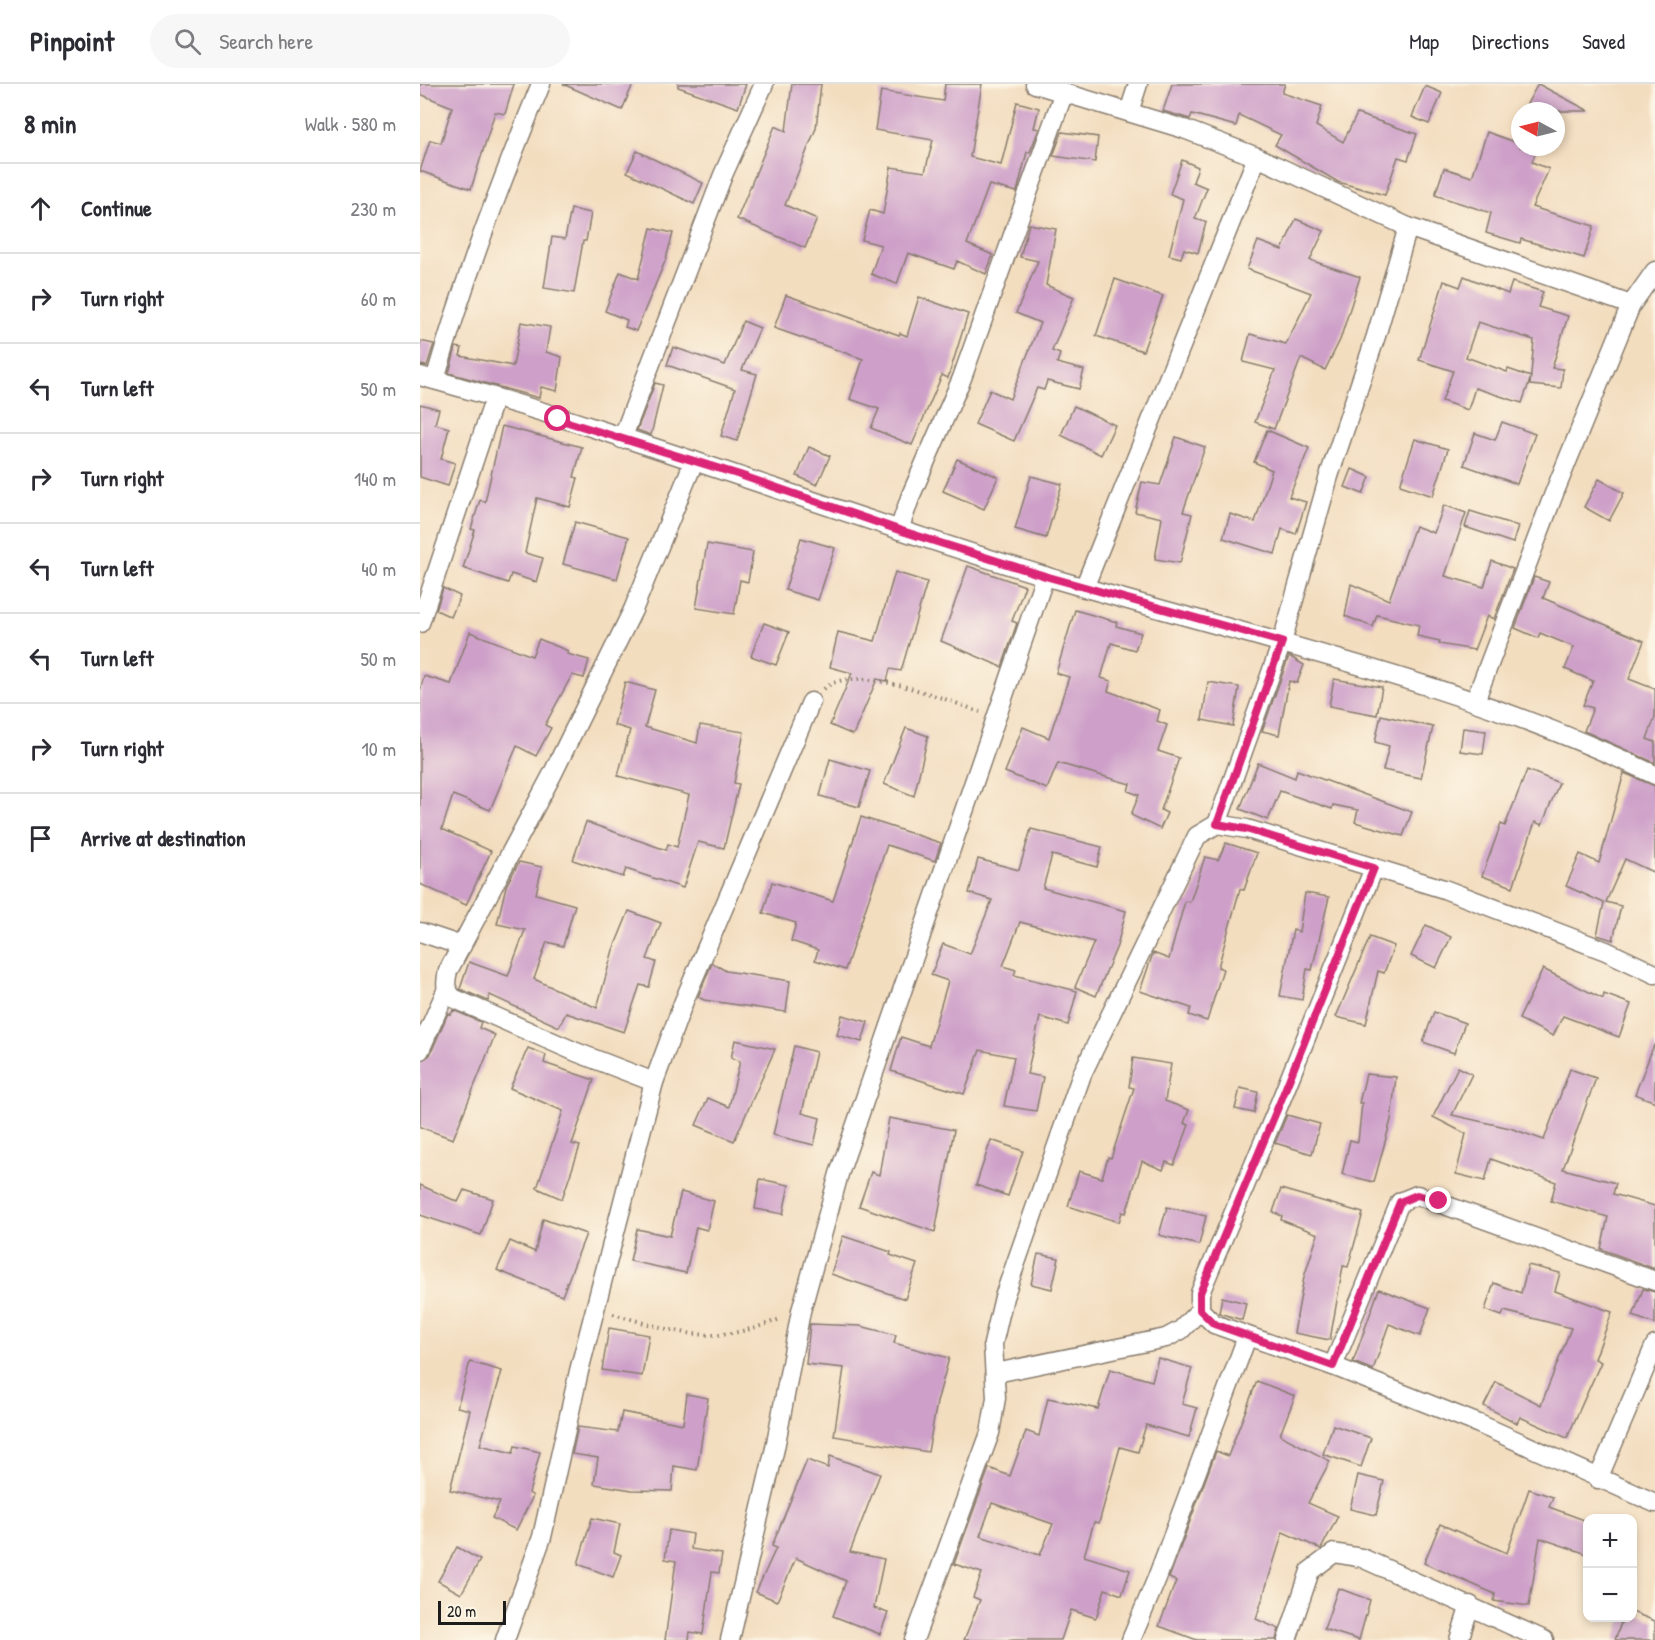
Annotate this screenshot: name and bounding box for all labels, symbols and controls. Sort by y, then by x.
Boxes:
search box [150,14,570,68]
text: Pinpoint [30,22,114,60]
icon: search [171,25,204,58]
text: Search here [219,26,313,56]
text: Map [1409,27,1439,56]
text: Directions [1472,27,1549,56]
text: Saved [1582,27,1625,56]
north arrow [1511,102,1565,156]
text: 8 min [24,106,77,141]
text: Walk · 580 m [305,110,396,137]
icon: ahead [24,192,57,225]
text: Continue [81,193,152,223]
text: 230 m [351,195,396,222]
icon: right [24,282,57,315]
text: Turn right [81,283,164,313]
text: 60 m [361,285,396,312]
icon: left [24,372,57,405]
text: Turn left [81,373,154,403]
text: 50 m [360,375,396,402]
route start [544,405,570,431]
icon: right [24,462,57,495]
text: Turn right [81,463,164,493]
text: 140 m [354,465,396,492]
icon: left [24,552,57,585]
text: Turn left [81,553,154,583]
text: 40 m [361,555,396,582]
icon: left [24,642,57,675]
text: Turn left [81,643,154,673]
text: 50 m [360,645,396,672]
icon: right [24,732,57,765]
text: Turn right [81,733,164,763]
text: 10 m [362,735,396,762]
icon: arrive [24,822,57,855]
text: Arrive at destination [81,823,246,853]
route end [1425,1187,1451,1213]
map controls [1583,1514,1637,1622]
button: + [1583,1514,1637,1568]
button: − [1583,1568,1637,1622]
scale bar [438,1598,506,1626]
text: 20 m [447,1600,476,1622]

